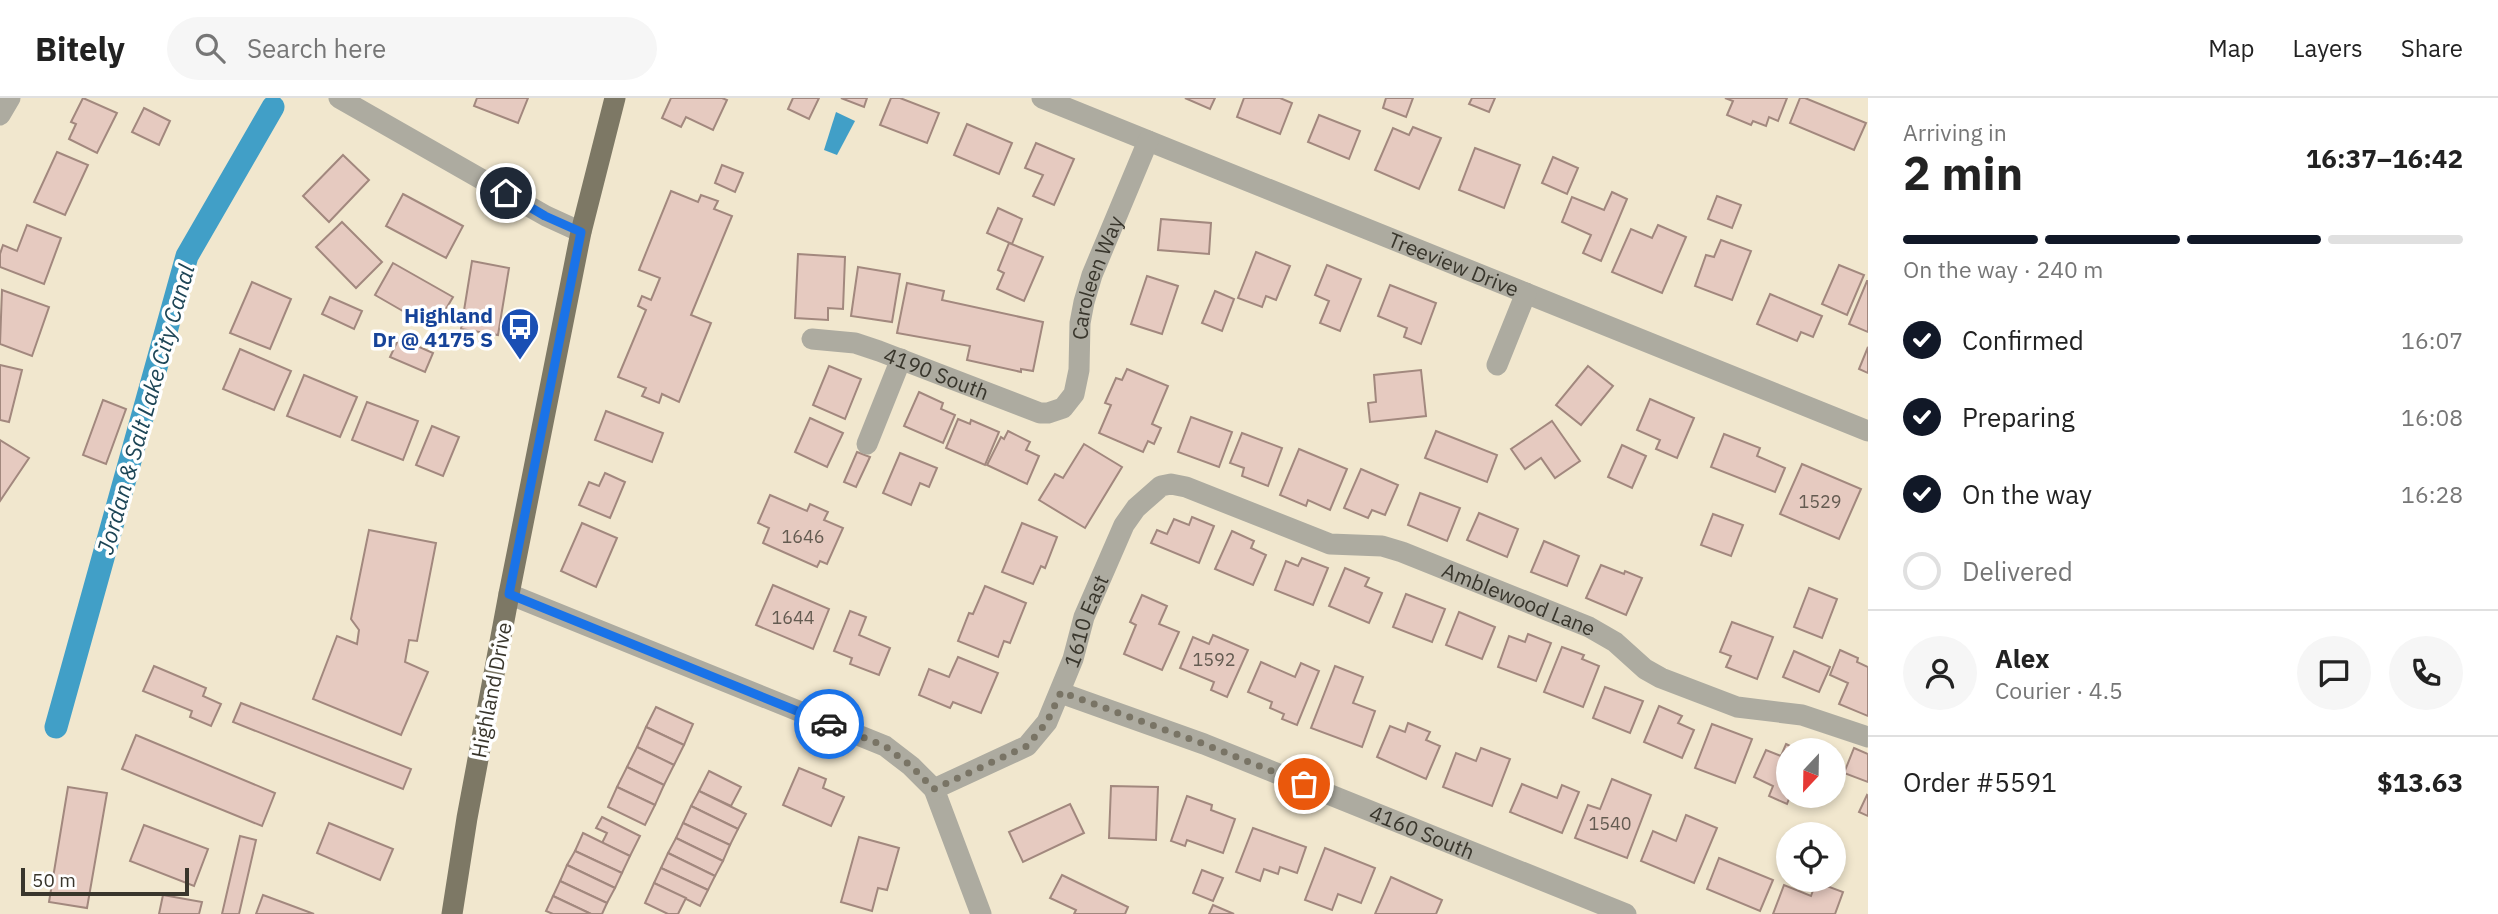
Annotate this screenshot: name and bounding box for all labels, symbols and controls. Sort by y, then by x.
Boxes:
search box [167,17,657,80]
text: Bitely [35,27,125,70]
icon: search [191,29,229,67]
text: Search here [247,31,386,65]
text: Map [2208,32,2255,64]
text: Layers [2293,32,2363,64]
text: Share [2401,32,2463,64]
text: Arriving in [1903,117,2007,147]
text: 16:37–16:42 [2306,141,2463,175]
text: 2 min [1903,143,2023,203]
pin [476,163,536,223]
icon: home [487,174,525,212]
street label: Caroleen Way [1066,211,1129,340]
street label: Treeview Drive [1384,225,1523,303]
text: On the way · 240 m [1903,254,2103,284]
water label: Jordan & Salt Lake City Canal [89,260,201,557]
place label: Highland Dr @ 4175 S [373,301,493,353]
bus stop icon: Highland Dr @ 4175 S [499,306,541,361]
icon: check [1903,321,1941,359]
text: Confirmed [1962,323,2084,357]
text: 16:07 [2401,325,2463,355]
street label: 4190 South [880,340,993,406]
icon: check [1903,398,1941,436]
text: Preparing [1962,400,2075,434]
text: 16:08 [2401,402,2463,432]
icon: check [1903,475,1941,513]
text: On the way [1962,477,2092,511]
text: 16:28 [2401,479,2463,509]
house number: 1529 [1798,490,1842,513]
house number: 1646 [781,525,825,548]
text: Delivered [1962,554,2073,588]
street label: Amblewood Lane [1438,556,1601,642]
street label: 1610 East [1057,570,1115,672]
house number: 1644 [771,606,815,629]
street label: Highland Drive [464,620,518,760]
button: person [1903,636,1977,710]
button: chat [2297,636,2371,710]
button: phone [2389,636,2463,710]
text: Alex [1995,641,2049,675]
house number: 1592 [1192,648,1236,671]
text: Courier · 4.5 [1995,675,2123,705]
courier [794,689,864,759]
icon: car [810,705,848,743]
north arrow [1776,738,1846,808]
map controls [1776,738,1846,892]
pin [1274,754,1334,814]
icon: bag [1285,765,1323,803]
text: Order #5591 [1903,765,2057,799]
text: $13.63 [2377,765,2463,799]
street label: 4160 South [1366,798,1479,866]
house number: 1540 [1588,812,1632,835]
button: locate [1776,822,1846,892]
scale bar [21,865,189,897]
text: 50 m [32,868,76,892]

